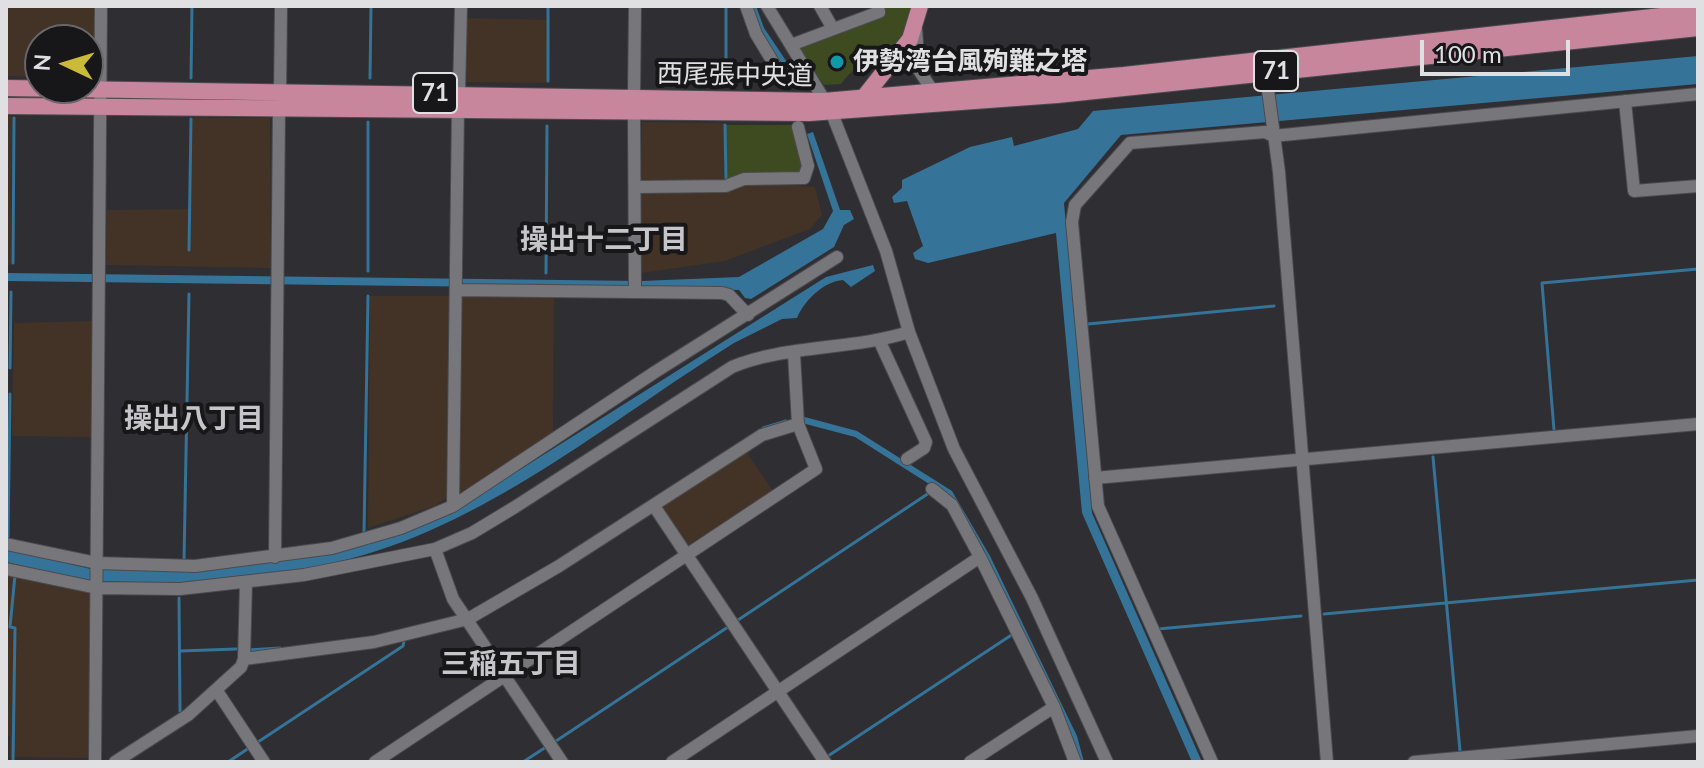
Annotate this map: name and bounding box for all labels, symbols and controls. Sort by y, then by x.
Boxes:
north arrow [24,24,104,104]
scale bar [1424,24,1574,74]
text: 100 m [1434,39,1502,68]
place label: 伊勢湾台風殉難之塔 [853,46,1087,78]
road number: 71 [1254,51,1298,91]
text: N [27,53,56,72]
marker: 伊勢湾台風殉難之塔 [828,53,846,71]
street label: 西尾張中央道 [657,58,813,92]
road number: 71 [413,73,457,113]
district label: 操出十二丁目 [520,223,688,257]
district label: 操出八丁目 [124,402,264,436]
district label: 三稲五丁目 [441,647,581,681]

